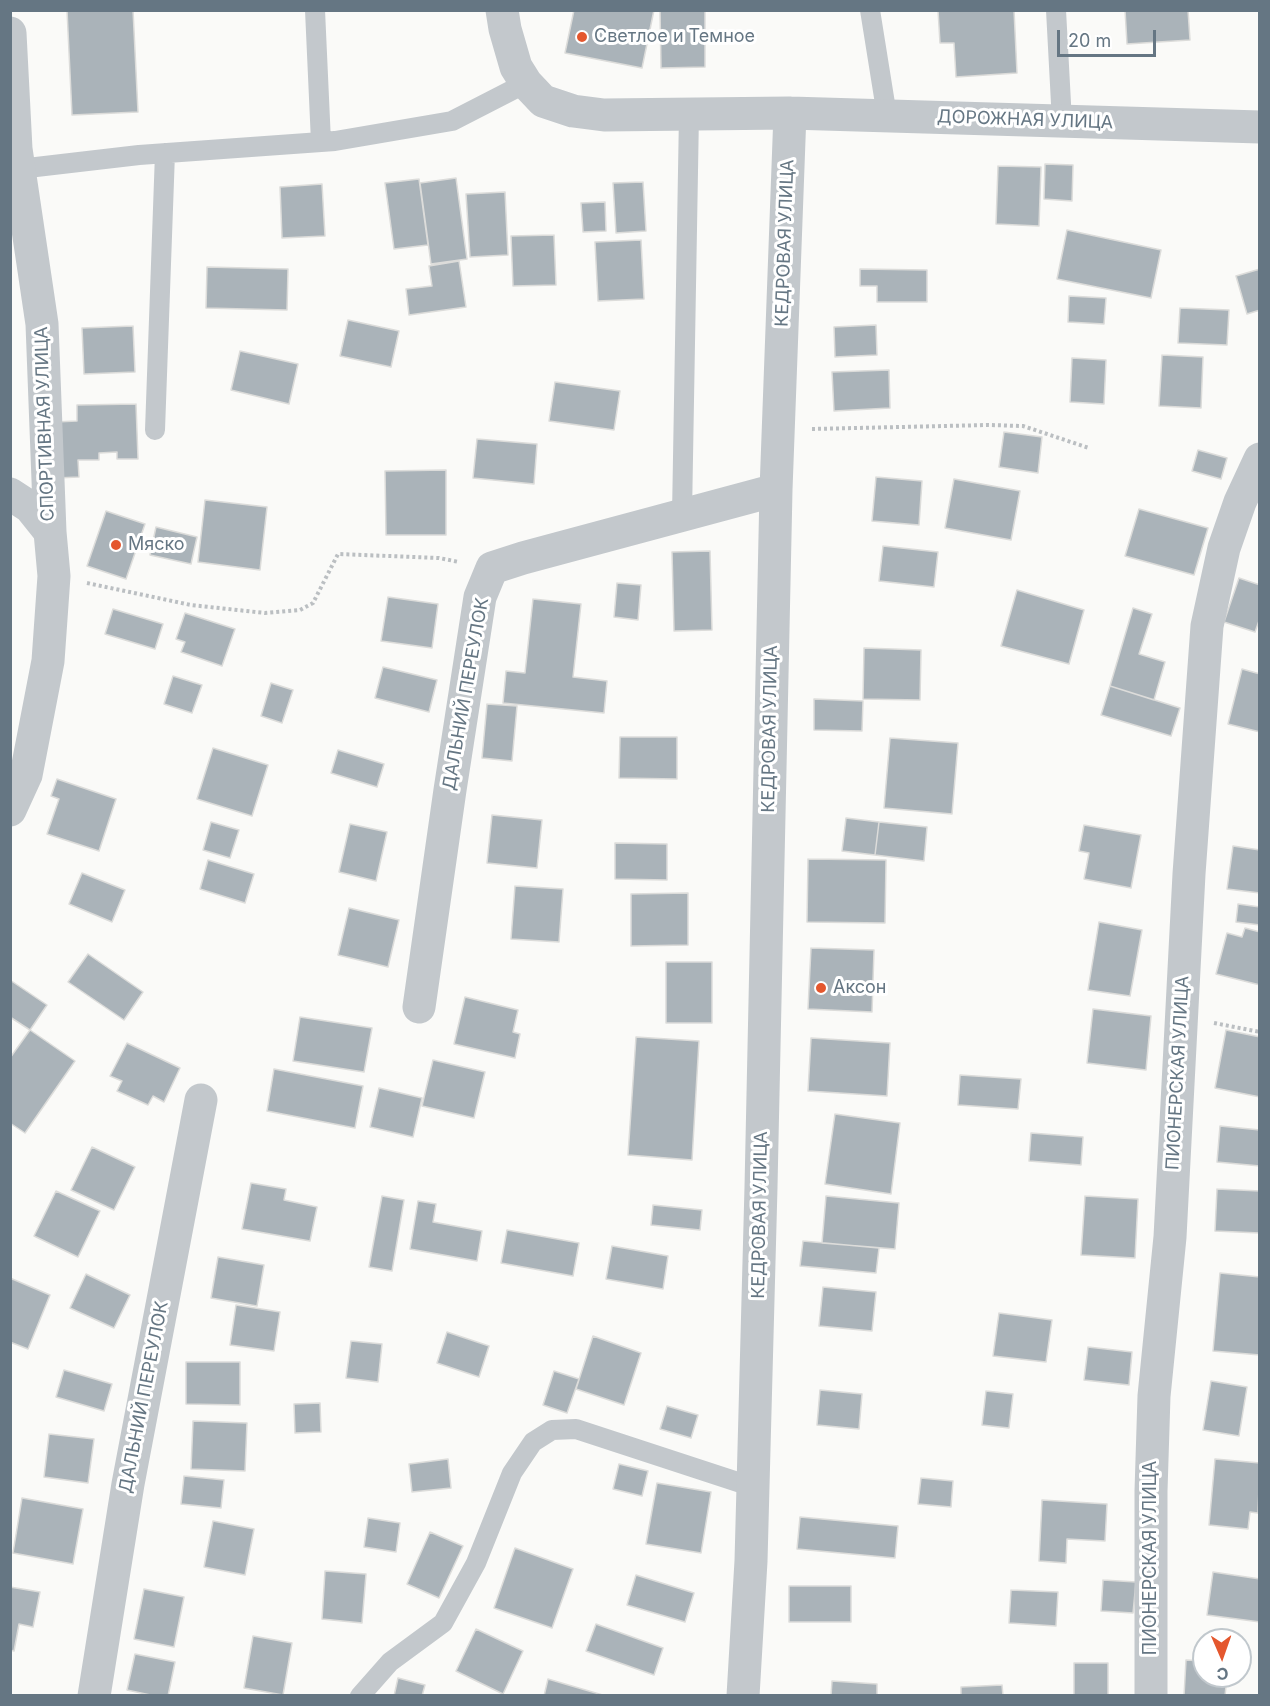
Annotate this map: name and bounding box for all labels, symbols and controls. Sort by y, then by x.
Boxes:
scale bar [1060,18,1159,56]
place label: Светлое и Темное [594,26,755,48]
marker: Светлое и Темное [575,30,589,44]
text: 20 m [1068,30,1111,51]
street label: ДОРОЖНАЯ УЛИЦА [937,106,1113,134]
street label: КЕДРОВАЯ УЛИЦА [771,159,799,327]
street label: СПОРТИВНАЯ УЛИЦА [31,326,59,522]
place label: Мяско [128,534,185,556]
marker: Мяско [109,538,123,552]
street label: ДАЛЬНИЙ ПЕРЕУЛОК [438,596,494,792]
street label: КЕДРОВАЯ УЛИЦА [758,645,782,813]
street label: ПИОНЕРСКАЯ УЛИЦА [1162,975,1194,1171]
place label: Аксон [833,977,886,999]
marker: Аксон [814,981,828,995]
street label: КЕДРОВАЯ УЛИЦА [748,1131,772,1299]
street label: ДАЛЬНИЙ ПЕРЕУЛОК [115,1299,173,1495]
street label: ПИОНЕРСКАЯ УЛИЦА [1140,1461,1162,1655]
north arrow [1192,1628,1252,1688]
text: С [1216,1664,1229,1684]

